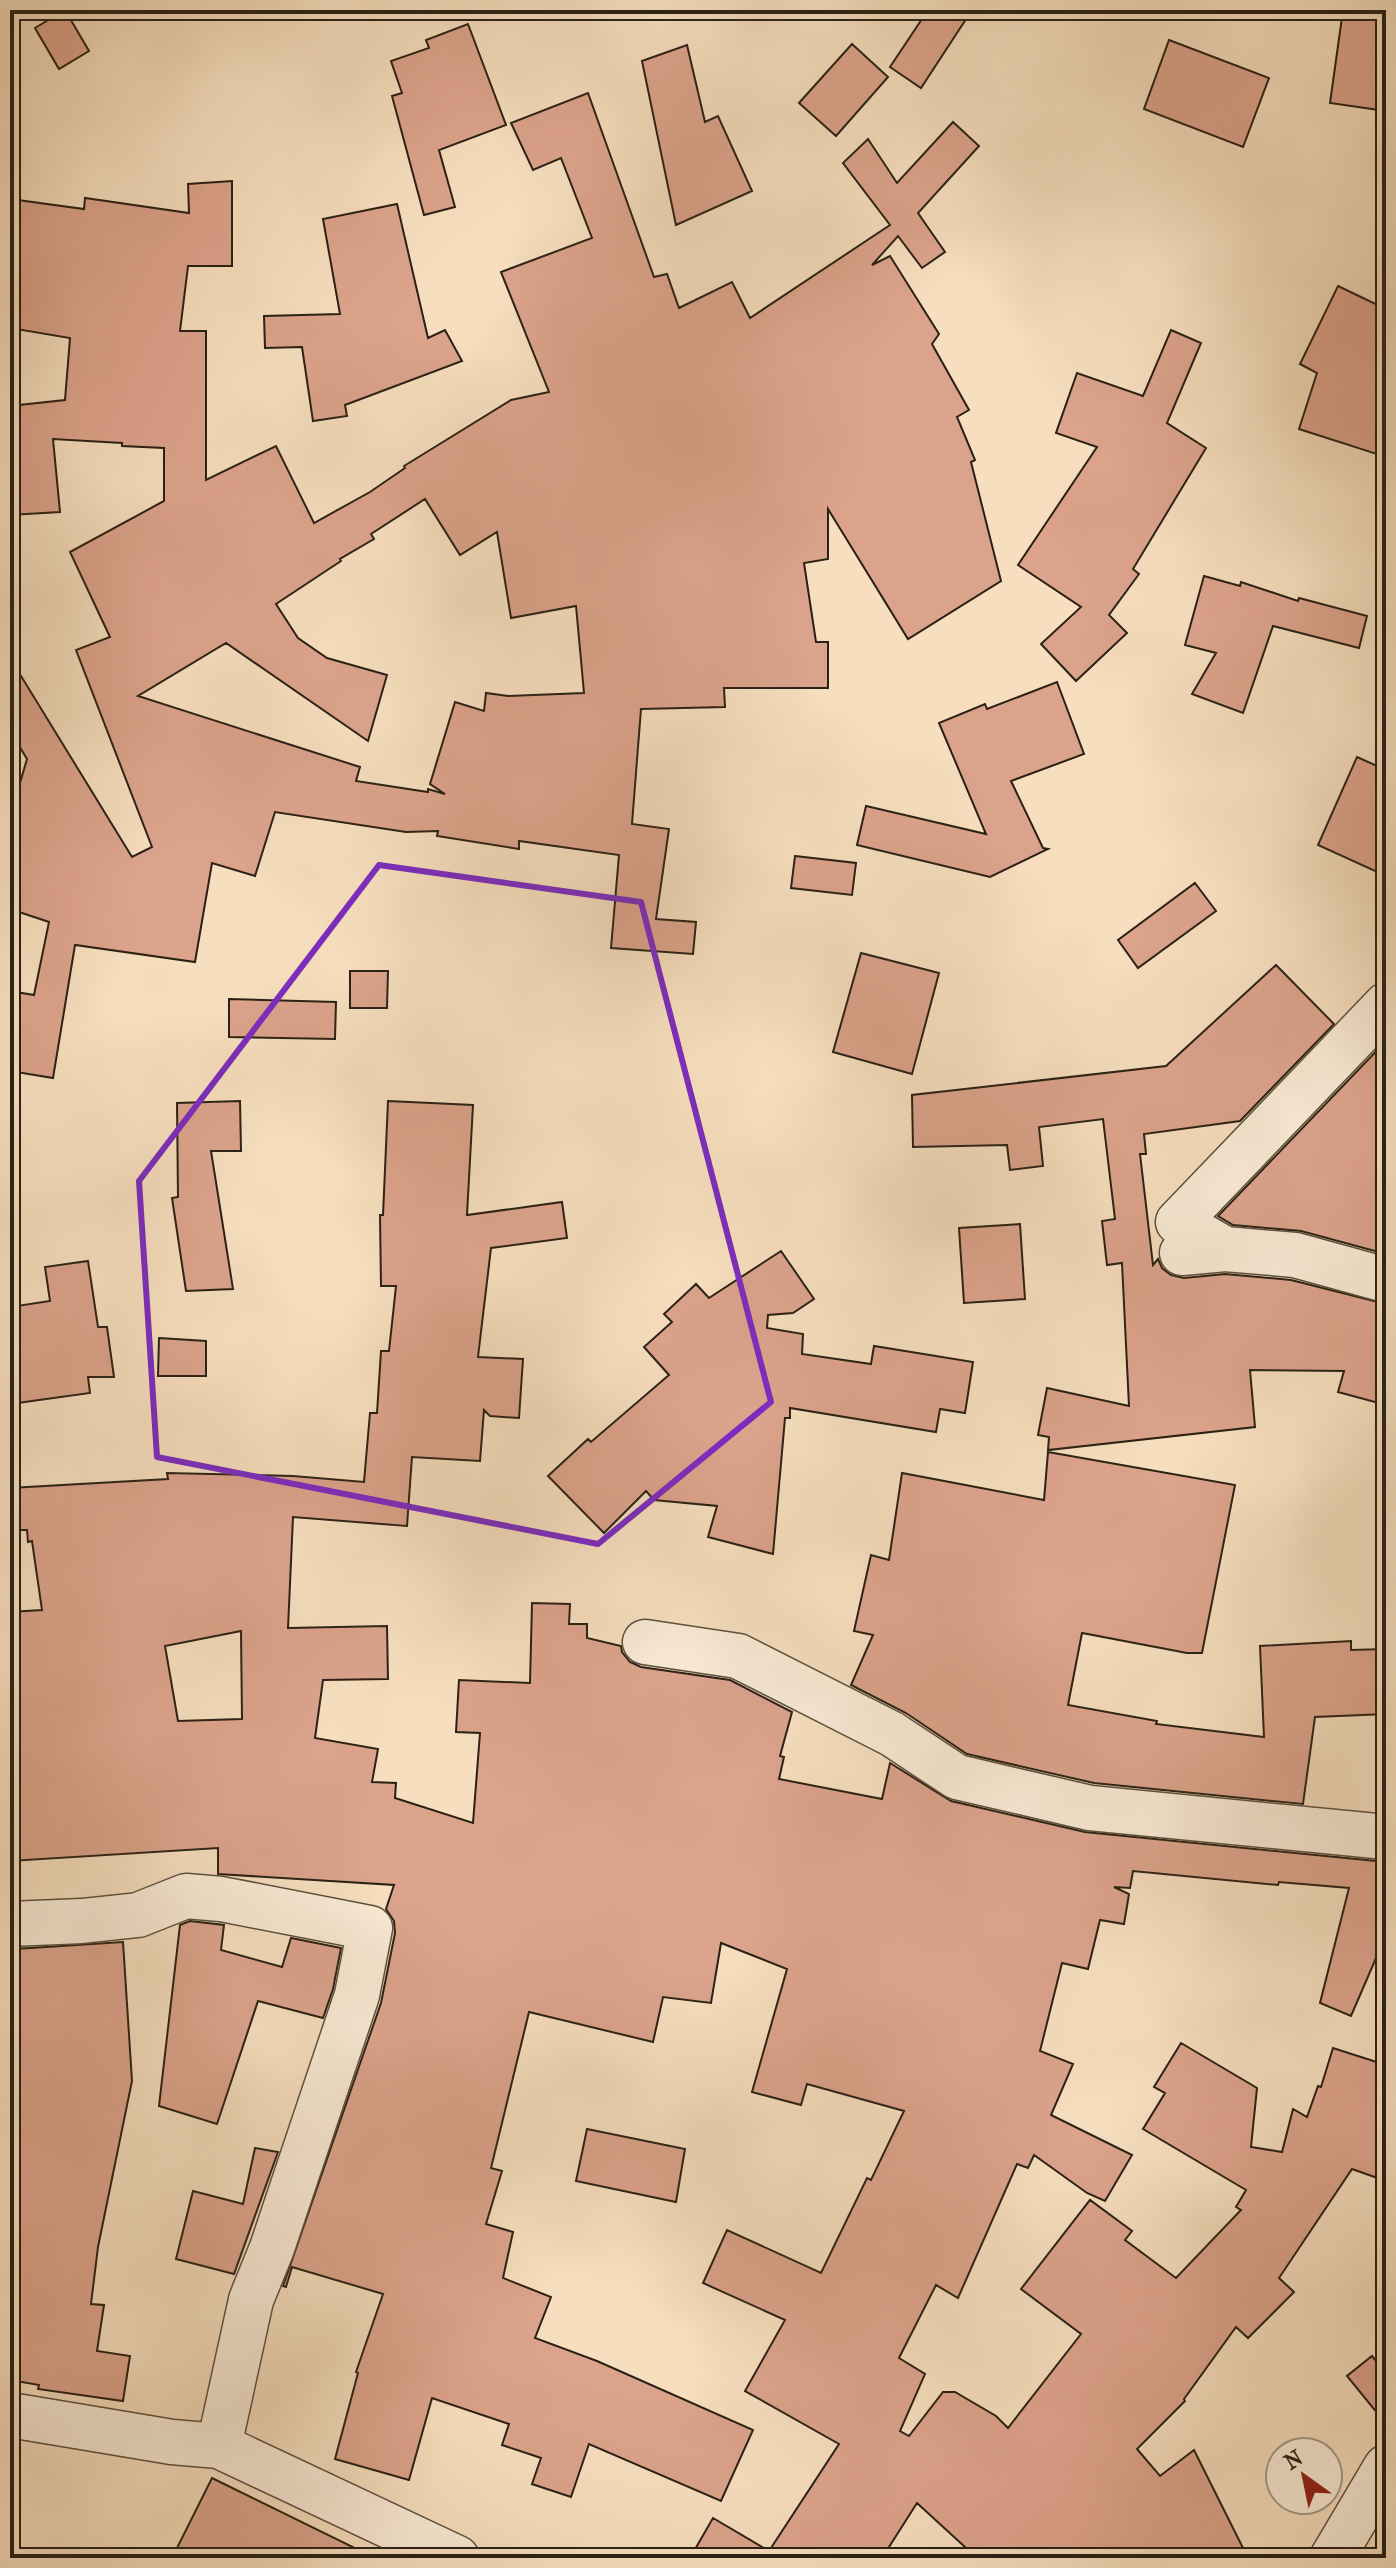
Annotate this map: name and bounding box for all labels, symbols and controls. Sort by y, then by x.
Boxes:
north arrow [1264,2436,1344,2516]
text: N [1280,2444,1308,2476]

